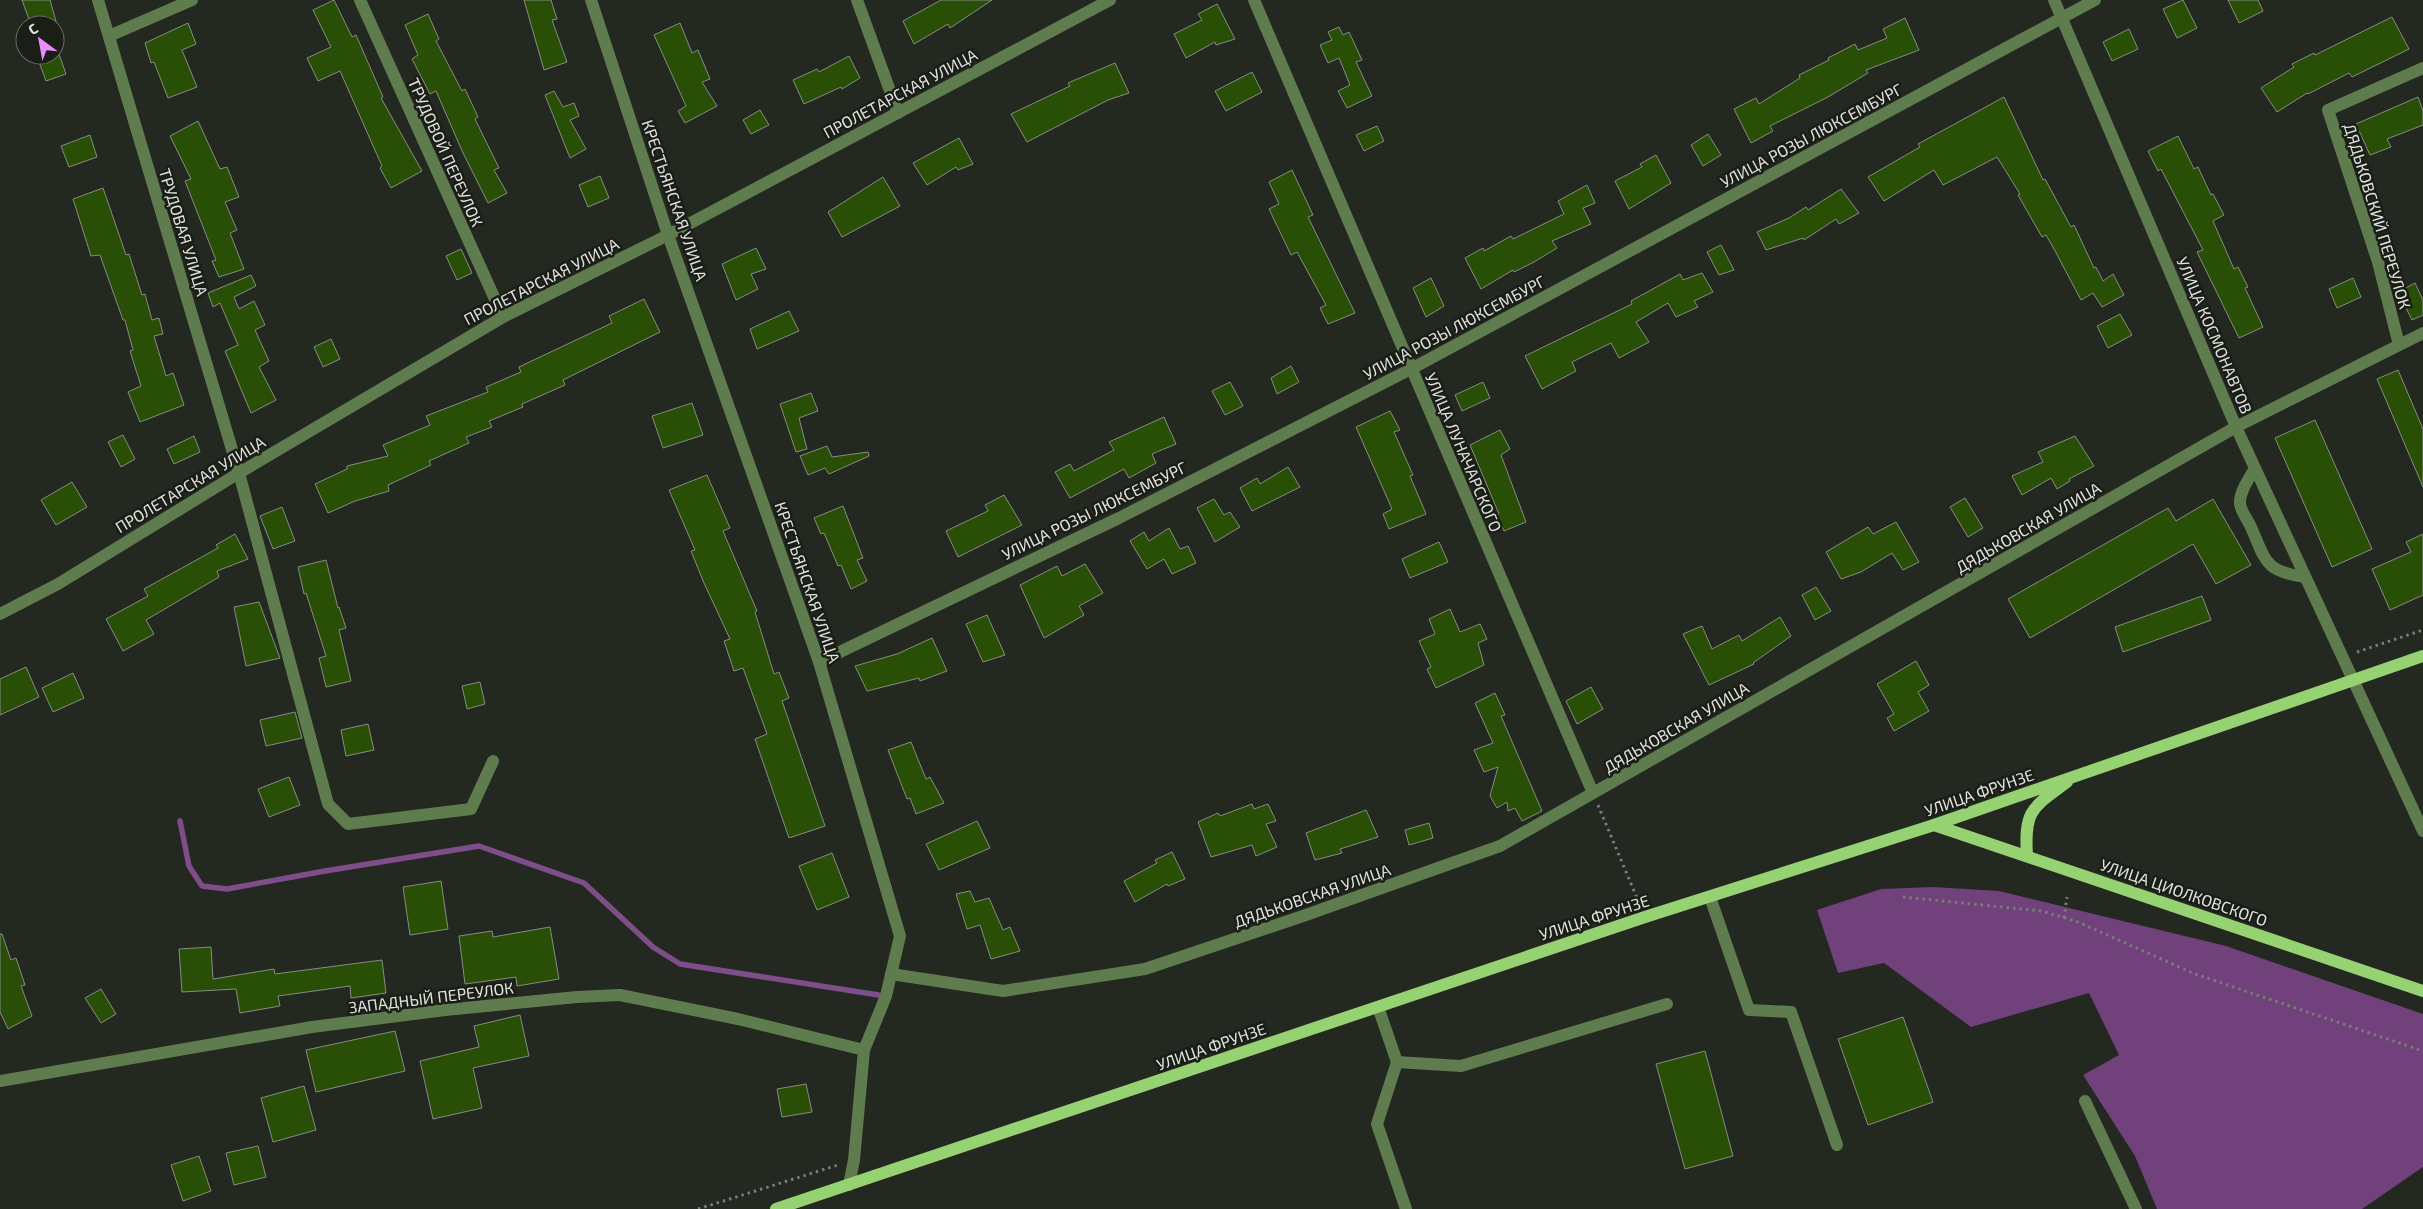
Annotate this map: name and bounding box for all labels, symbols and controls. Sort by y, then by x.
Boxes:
north arrow [15,15,65,65]
text: С [25,19,41,38]
street label: ПРОЛЕТАРСКАЯ УЛИЦА [820,44,980,142]
street label: ТРУДОВОЙ ПЕРЕУЛОК [405,75,488,230]
street label: УЛИЦА РОЗЫ ЛЮКСЕМБУРГ [1717,79,1905,191]
street label: КРЕСТЬЯНСКАЯ УЛИЦА [638,117,712,283]
street label: ДЯДЬКОВСКИЙ ПЕРЕУЛОК [2341,121,2415,311]
street label: ТРУДОВАЯ УЛИЦА [156,166,212,298]
street label: ПРОЛЕТАРСКАЯ УЛИЦА [460,234,622,328]
street label: УЛИЦА КОСМОНАВТОВ [2173,254,2257,416]
street label: УЛИЦА РОЗЫ ЛЮКСЕМБУРГ [1360,271,1548,383]
street label: УЛИЦА ЛУНАЧАРСКОГО [1422,369,1506,535]
street label: ПРОЛЕТАРСКАЯ УЛИЦА [112,432,268,536]
street label: УЛИЦА РОЗЫ ЛЮКСЕМБУРГ [998,457,1190,563]
street label: ДЯДЬКОВСКАЯ УЛИЦА [1952,478,2104,576]
street label: КРЕСТЬЯНСКАЯ УЛИЦА [771,499,845,665]
street label: ДЯДЬКОВСКАЯ УЛИЦА [1600,678,1752,776]
street label: УЛИЦА ФРУНЗЕ [1922,764,2036,820]
street label: УЛИЦА ЦИОЛКОВСКОГО [2098,854,2270,930]
street label: ДЯДЬКОВСКАЯ УЛИЦА [1231,859,1393,931]
street label: УЛИЦА ФРУНЗЕ [1537,890,1651,944]
street label: ЗАПАДНЫЙ ПЕРЕУЛОК [347,977,515,1017]
street label: УЛИЦА ФРУНЗЕ [1154,1018,1268,1074]

